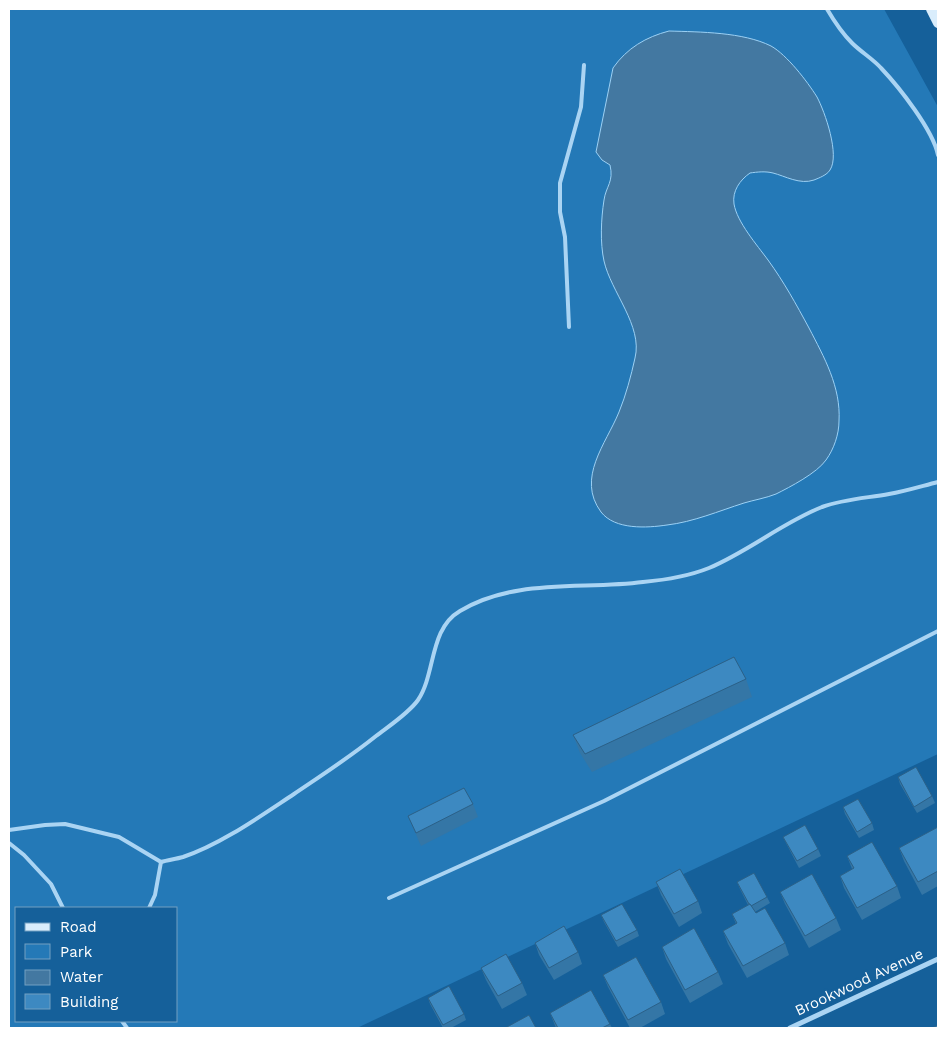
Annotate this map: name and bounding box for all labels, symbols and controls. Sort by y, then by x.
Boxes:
legend [15,907,178,1022]
text: Road [60,918,97,936]
text: Park [60,943,93,961]
street label: Brookwood Avenue [792,944,926,1020]
text: Water [60,968,103,986]
text: Building [60,993,118,1011]

